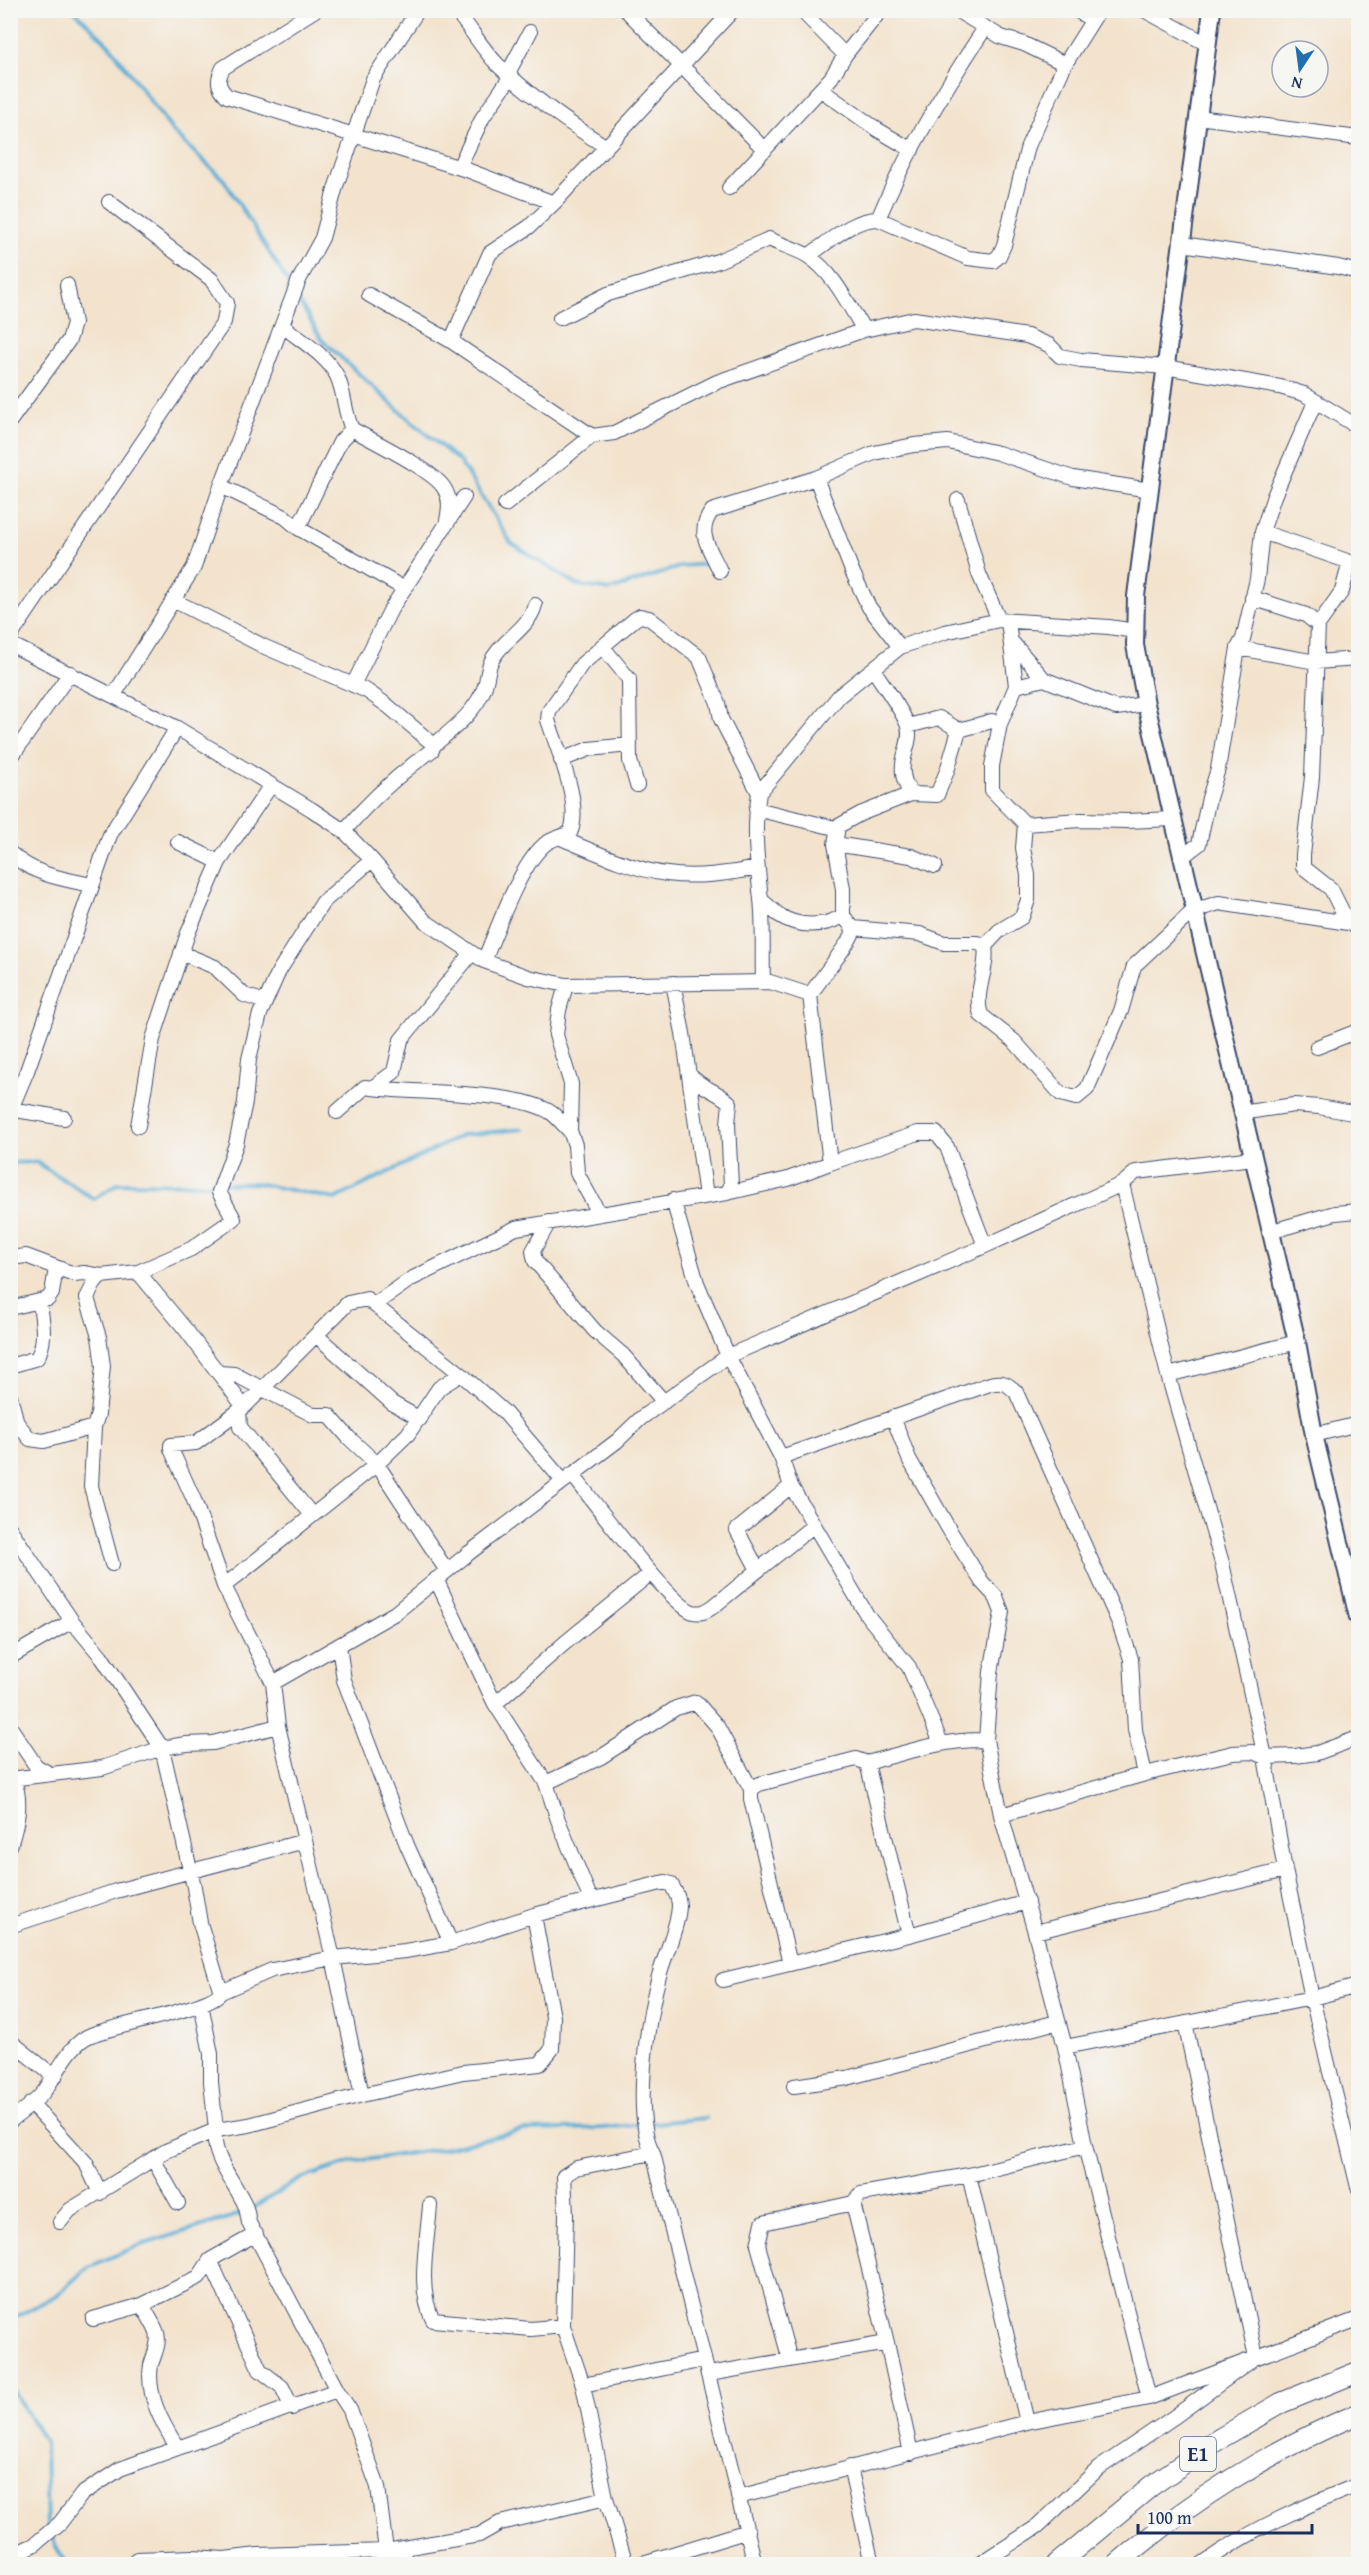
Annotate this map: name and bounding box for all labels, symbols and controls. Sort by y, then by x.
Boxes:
north arrow [1270,39,1330,99]
text: N [1288,71,1305,97]
road number: E1 [1180,2437,1216,2471]
scale bar [1138,2497,1312,2535]
text: 100 m [1147,2504,1192,2531]

